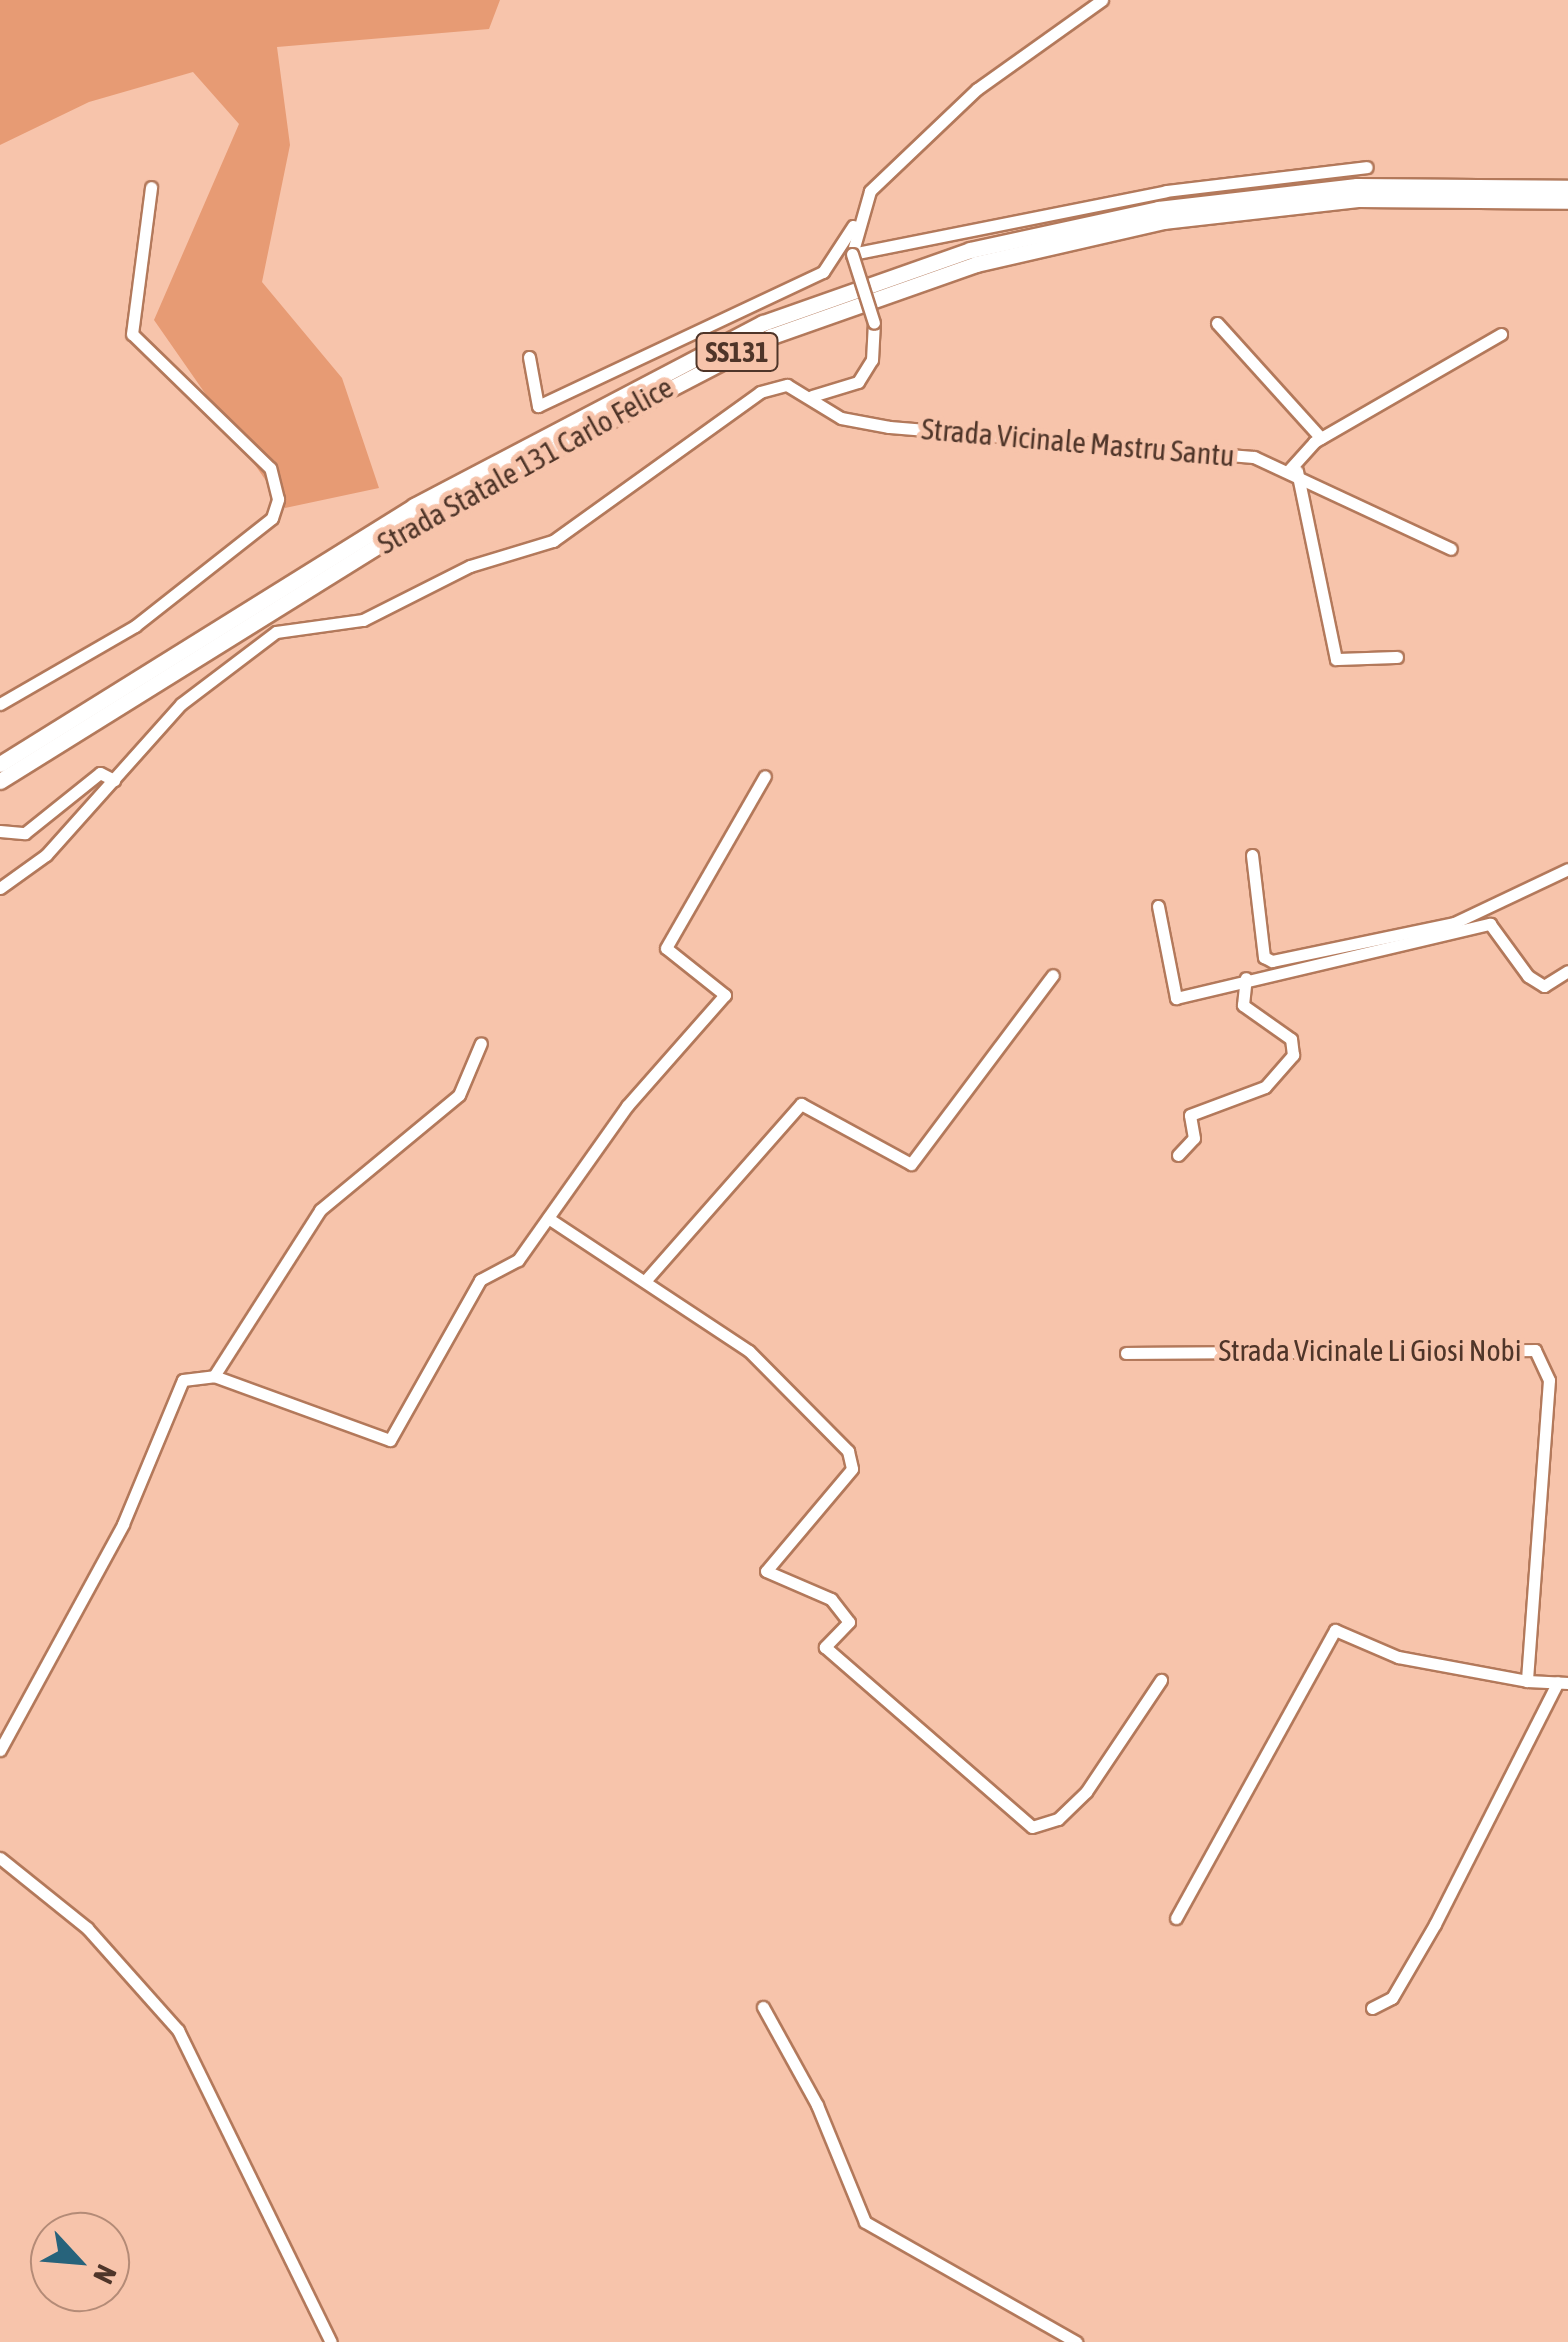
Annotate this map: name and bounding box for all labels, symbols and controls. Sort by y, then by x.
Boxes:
road number: SS131 [694,329,780,375]
street label: Strada Statale 131 Carlo Felice [371,369,679,561]
street label: Strada Vicinale Mastru Santu [920,410,1236,474]
street label: Strada Vicinale Li Giosi Nobi [1218,1332,1522,1368]
north arrow [30,2212,130,2312]
text: N [87,2260,123,2289]

